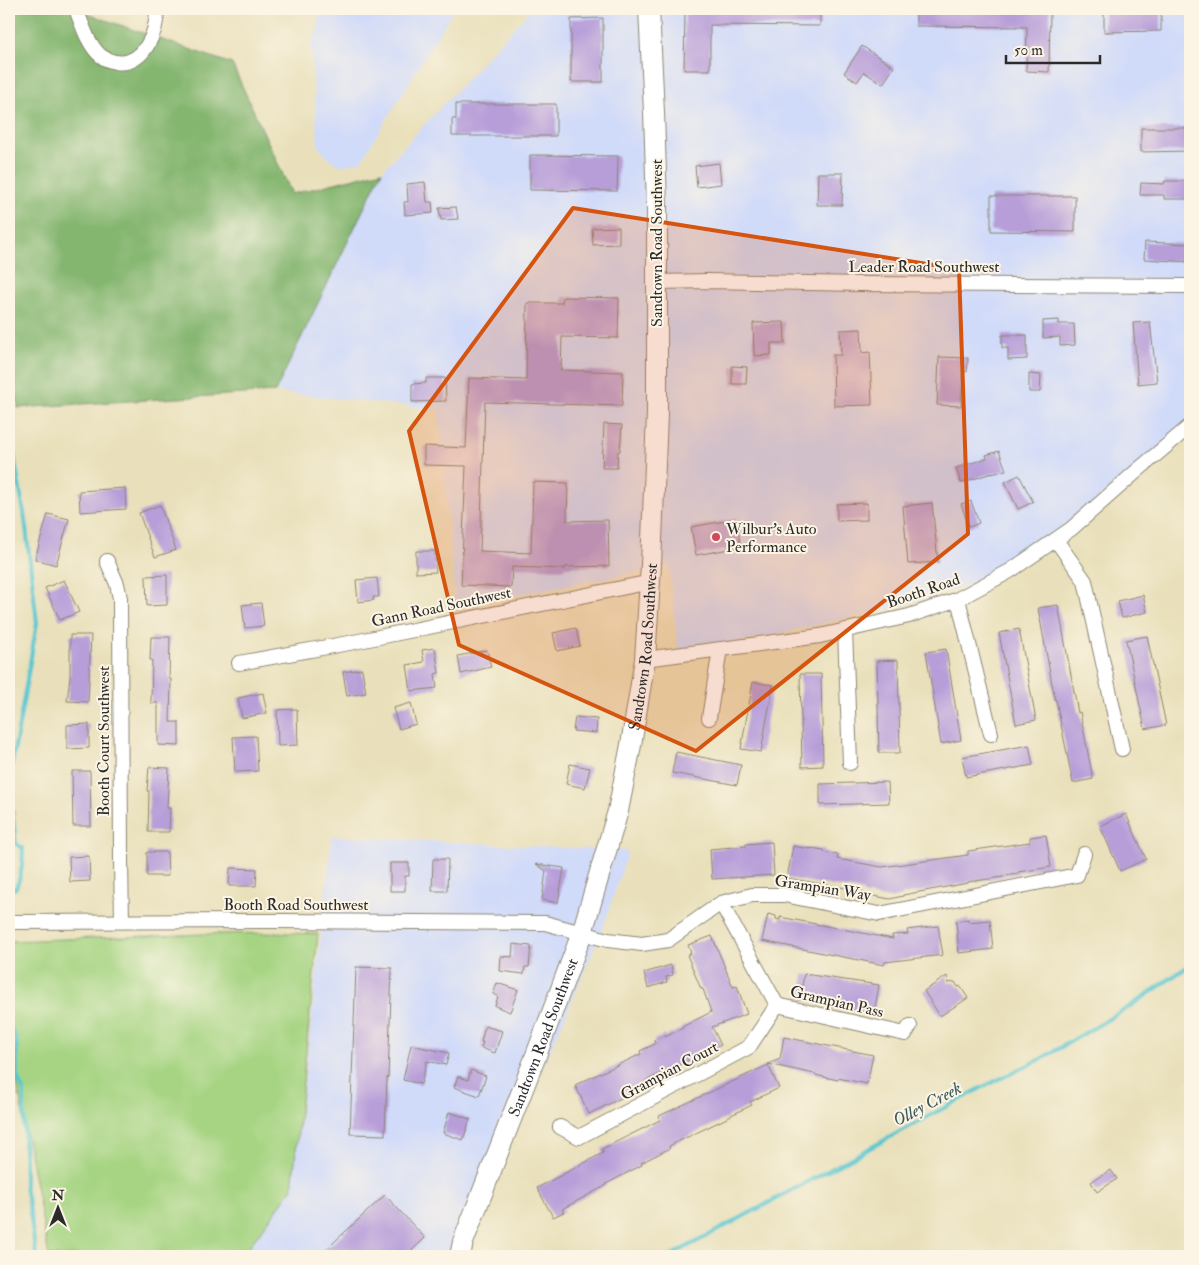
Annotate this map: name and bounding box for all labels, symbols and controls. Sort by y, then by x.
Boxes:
scale bar [1006,32,1100,64]
text: 50 m [1014,41,1043,60]
street label: Sandtown Road Southwest [647,159,667,327]
street label: Leader Road Southwest [849,257,999,277]
place label: Wilbur's Auto Performance [725,519,817,557]
marker: Wilbur's Auto Performance [710,531,722,543]
street label: Sandtown Road Southwest [625,563,662,732]
street label: Booth Road [884,569,963,613]
street label: Gann Road Southwest [370,582,513,632]
street label: Booth Court Southwest [94,666,114,816]
street label: Grampian Way [773,871,873,907]
street label: Booth Road Southwest [224,895,368,915]
street label: Sandtown Road Southwest [504,956,583,1120]
street label: Grampian Pass [788,982,885,1023]
street label: Grampian Court [617,1037,722,1106]
water label: Olley Creek [889,1077,966,1132]
north arrow [32,1182,82,1232]
text: N [51,1187,65,1204]

